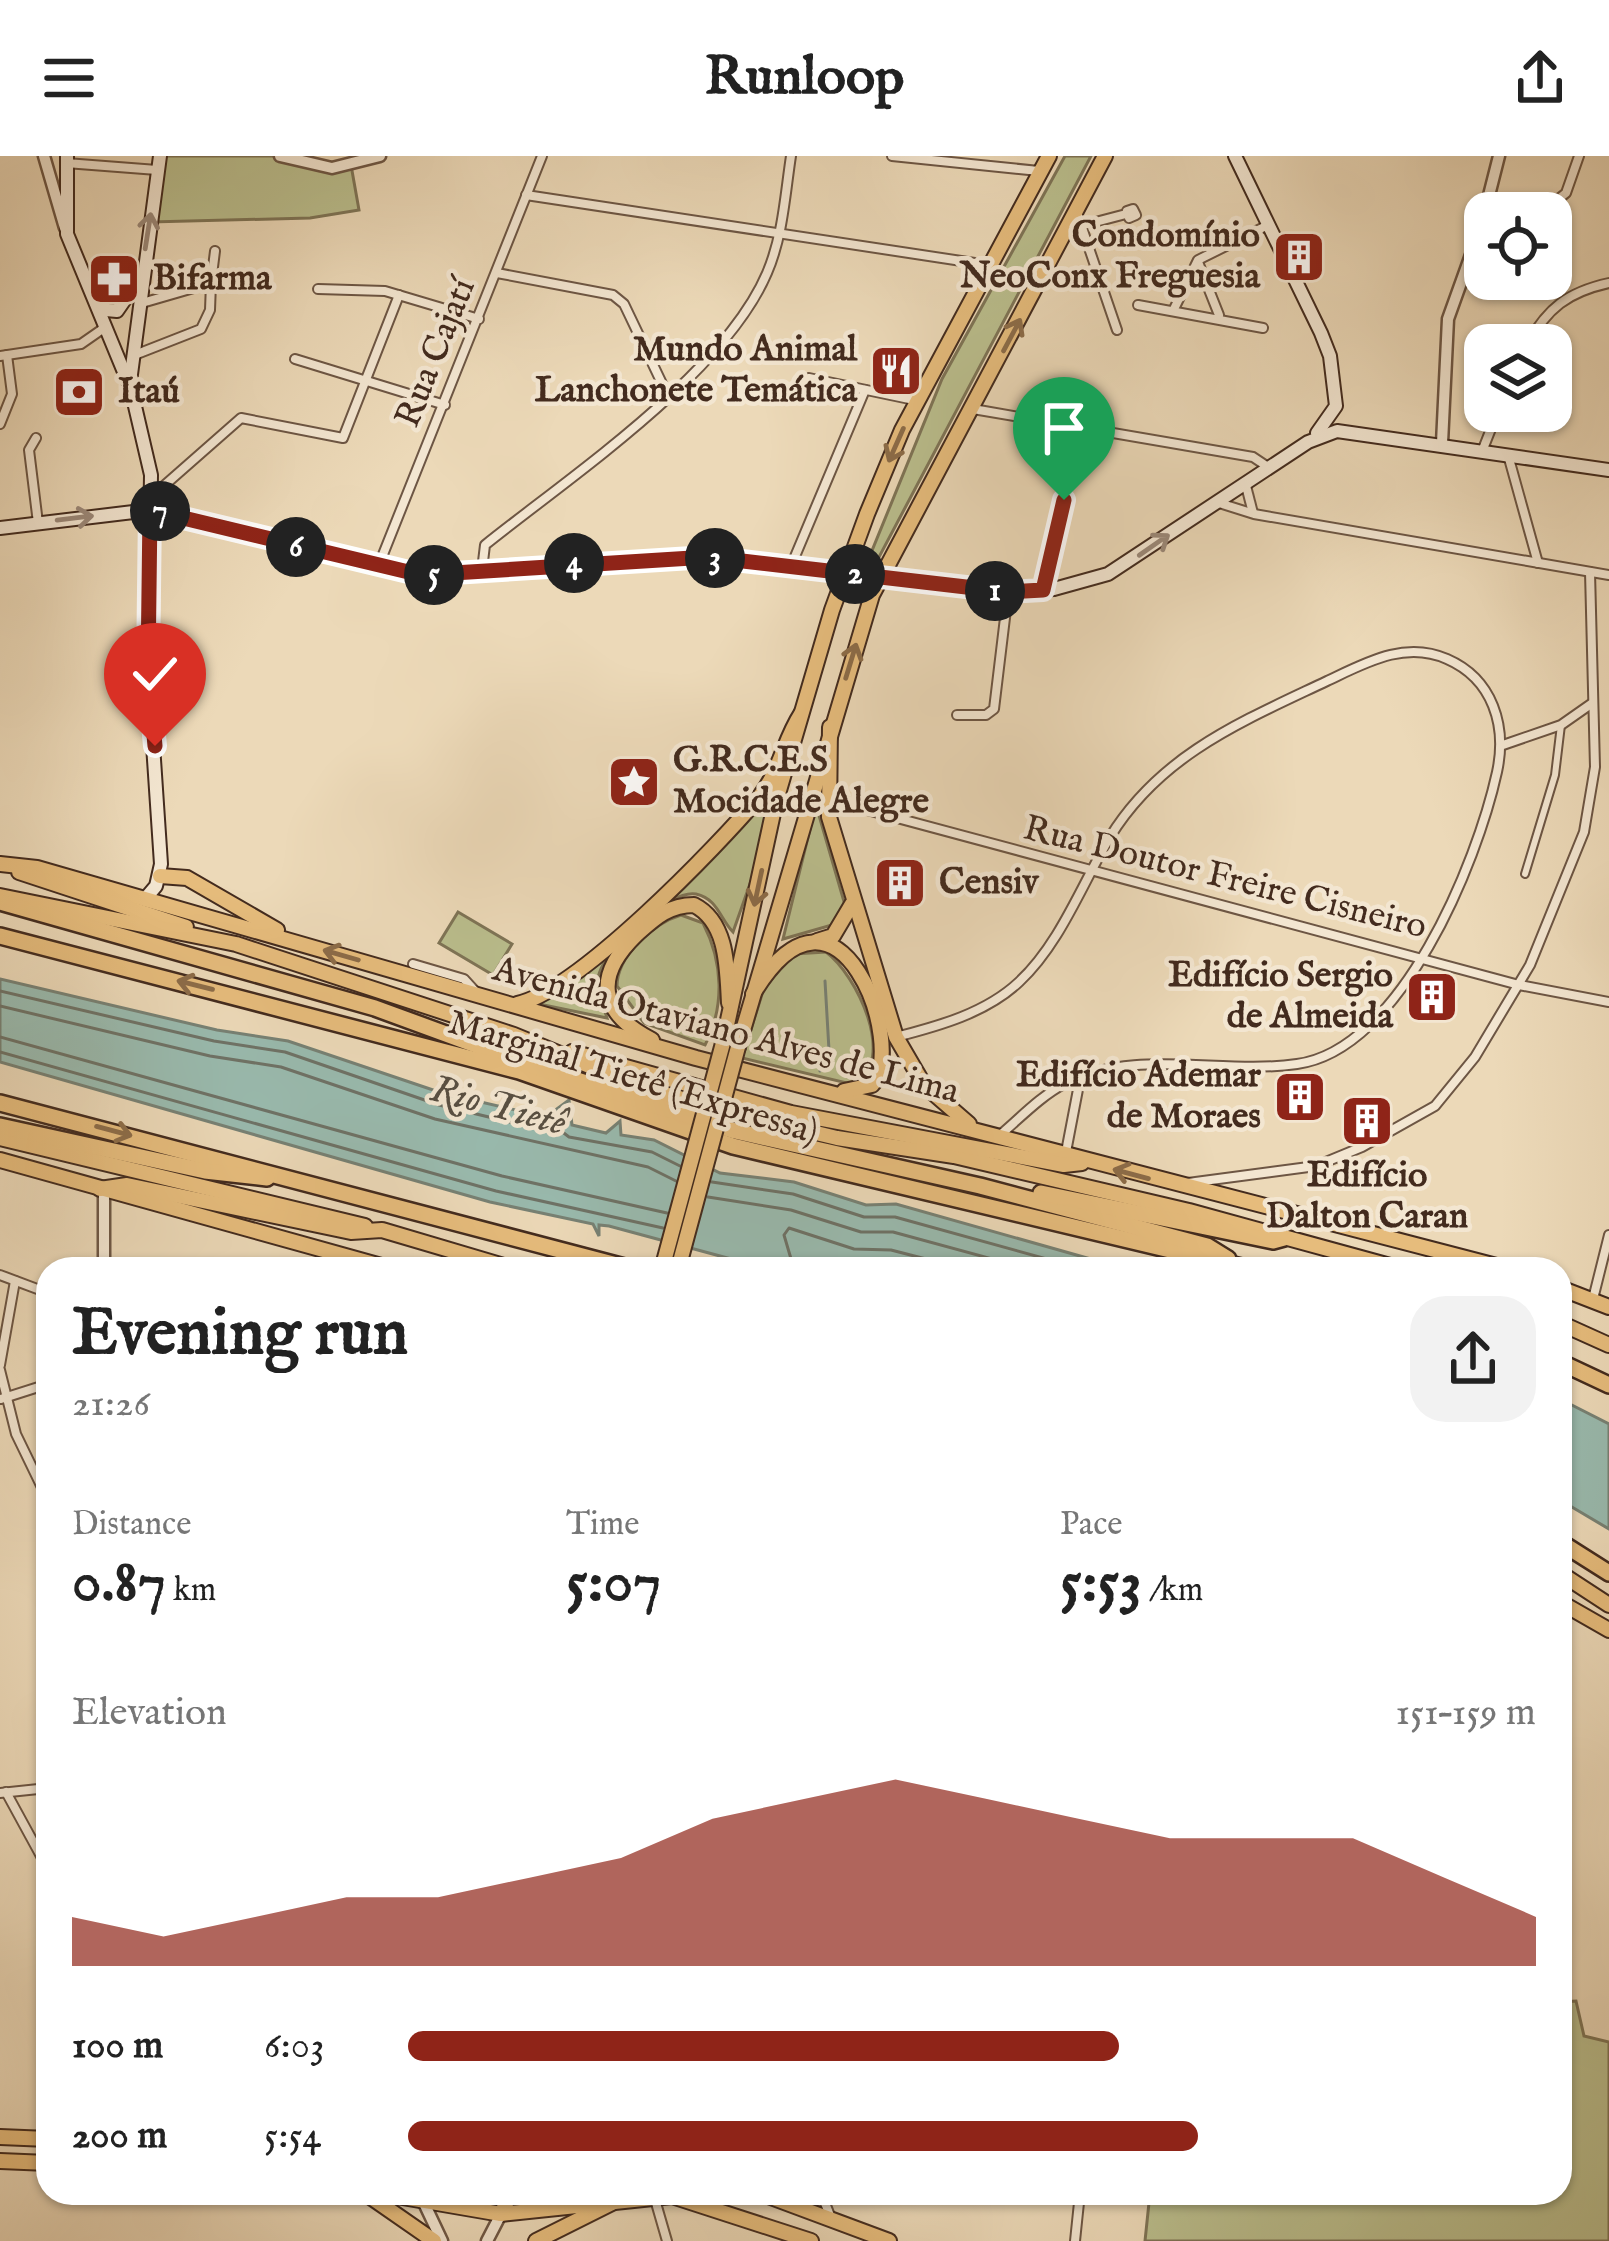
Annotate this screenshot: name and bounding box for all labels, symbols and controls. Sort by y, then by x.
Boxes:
text: Runloop [705,44,904,113]
icon: menu [36,45,102,111]
icon: share [1507,45,1573,111]
map controls [1464,192,1572,432]
button: locate [1464,192,1572,300]
one-way arrow [137,212,160,251]
place label: Condomínio NeoConx Freguesia [959,213,1261,300]
building icon: Condomínio NeoConx Freguesia [1271,229,1327,285]
pharmacy icon: Bifarma [86,251,142,307]
place label: Bifarma [153,256,273,302]
street label: Rua Cajatí [385,270,488,434]
one-way arrow [1002,317,1025,353]
button: layers [1464,324,1572,432]
place label: Mundo Animal Lanchonete Temática [535,327,858,414]
restaurant icon: Mundo Animal Lanchonete Temática [868,343,924,399]
bank icon: Itaú [51,364,107,420]
place label: Itaú [118,369,180,415]
pin [1013,377,1115,500]
icon: arrive [1031,395,1097,461]
one-way arrow [883,426,905,462]
pin: 7 [130,481,190,541]
text: 7 [152,490,168,532]
one-way arrow [55,507,94,529]
pin: 6 [266,517,326,577]
text: 6 [289,526,303,568]
pin: 3 [685,528,745,588]
pin: 4 [544,533,604,593]
one-way arrow [1137,533,1170,558]
text: 3 [709,537,721,579]
text: 4 [566,542,582,584]
pin: 2 [825,544,885,604]
pin: 5 [404,545,464,605]
text: 2 [847,553,863,595]
text: 5 [428,554,440,596]
pin: 1 [965,561,1025,621]
text: 1 [989,570,1001,612]
pin [104,623,206,746]
icon: check [122,641,188,707]
one-way arrow [841,643,863,681]
place label: G.R.C.E.S Mocidade Alegre [673,738,929,825]
place icon: G.R.C.E.S Mocidade Alegre [606,754,662,810]
street label: Rua Doutor Freire Cisneiro [1019,806,1431,950]
building icon: Censiv [872,855,928,911]
place label: Censiv [939,860,1039,906]
one-way arrow [746,868,769,907]
one-way arrow [323,943,361,965]
street label: Avenida Otaviano Alves de Lima [487,946,965,1116]
place label: Edifício Sergio de Almeida [1168,953,1394,1040]
building icon: Edifício Sergio de Almeida [1404,969,1460,1025]
one-way arrow [176,973,214,995]
street label: Marginal Tietê (Expressa) [443,1000,823,1156]
place label: Edifício Ademar de Moraes [1016,1053,1262,1140]
water label: Rio Tietê [425,1065,573,1149]
building icon: Edifício Ademar de Moraes [1272,1069,1328,1125]
building icon: Edifício Dalton Caran [1339,1093,1395,1149]
one-way arrow [94,1122,132,1144]
place label: Edifício Dalton Caran [1266,1153,1468,1240]
one-way arrow [1113,1161,1151,1183]
text: Evening run [72,1293,408,1377]
button: share [1410,1296,1536,1422]
text: 21:26 [72,1380,150,1429]
text: Distance [72,1504,191,1546]
text: Time [566,1504,639,1546]
text: Pace [1060,1504,1122,1546]
text: 0.87 [72,1546,166,1622]
text: 5:07 [566,1546,661,1622]
text: 5:53 [1060,1546,1142,1622]
text: km [166,1570,216,1612]
text: /km [1142,1570,1203,1612]
text: Elevation [72,1689,227,1738]
text: 151–159 m [1395,1689,1536,1738]
text: 100 m [72,2022,163,2071]
text: 6:03 [264,2022,324,2071]
text: 200 m [72,2112,167,2161]
text: 5:54 [264,2112,322,2161]

